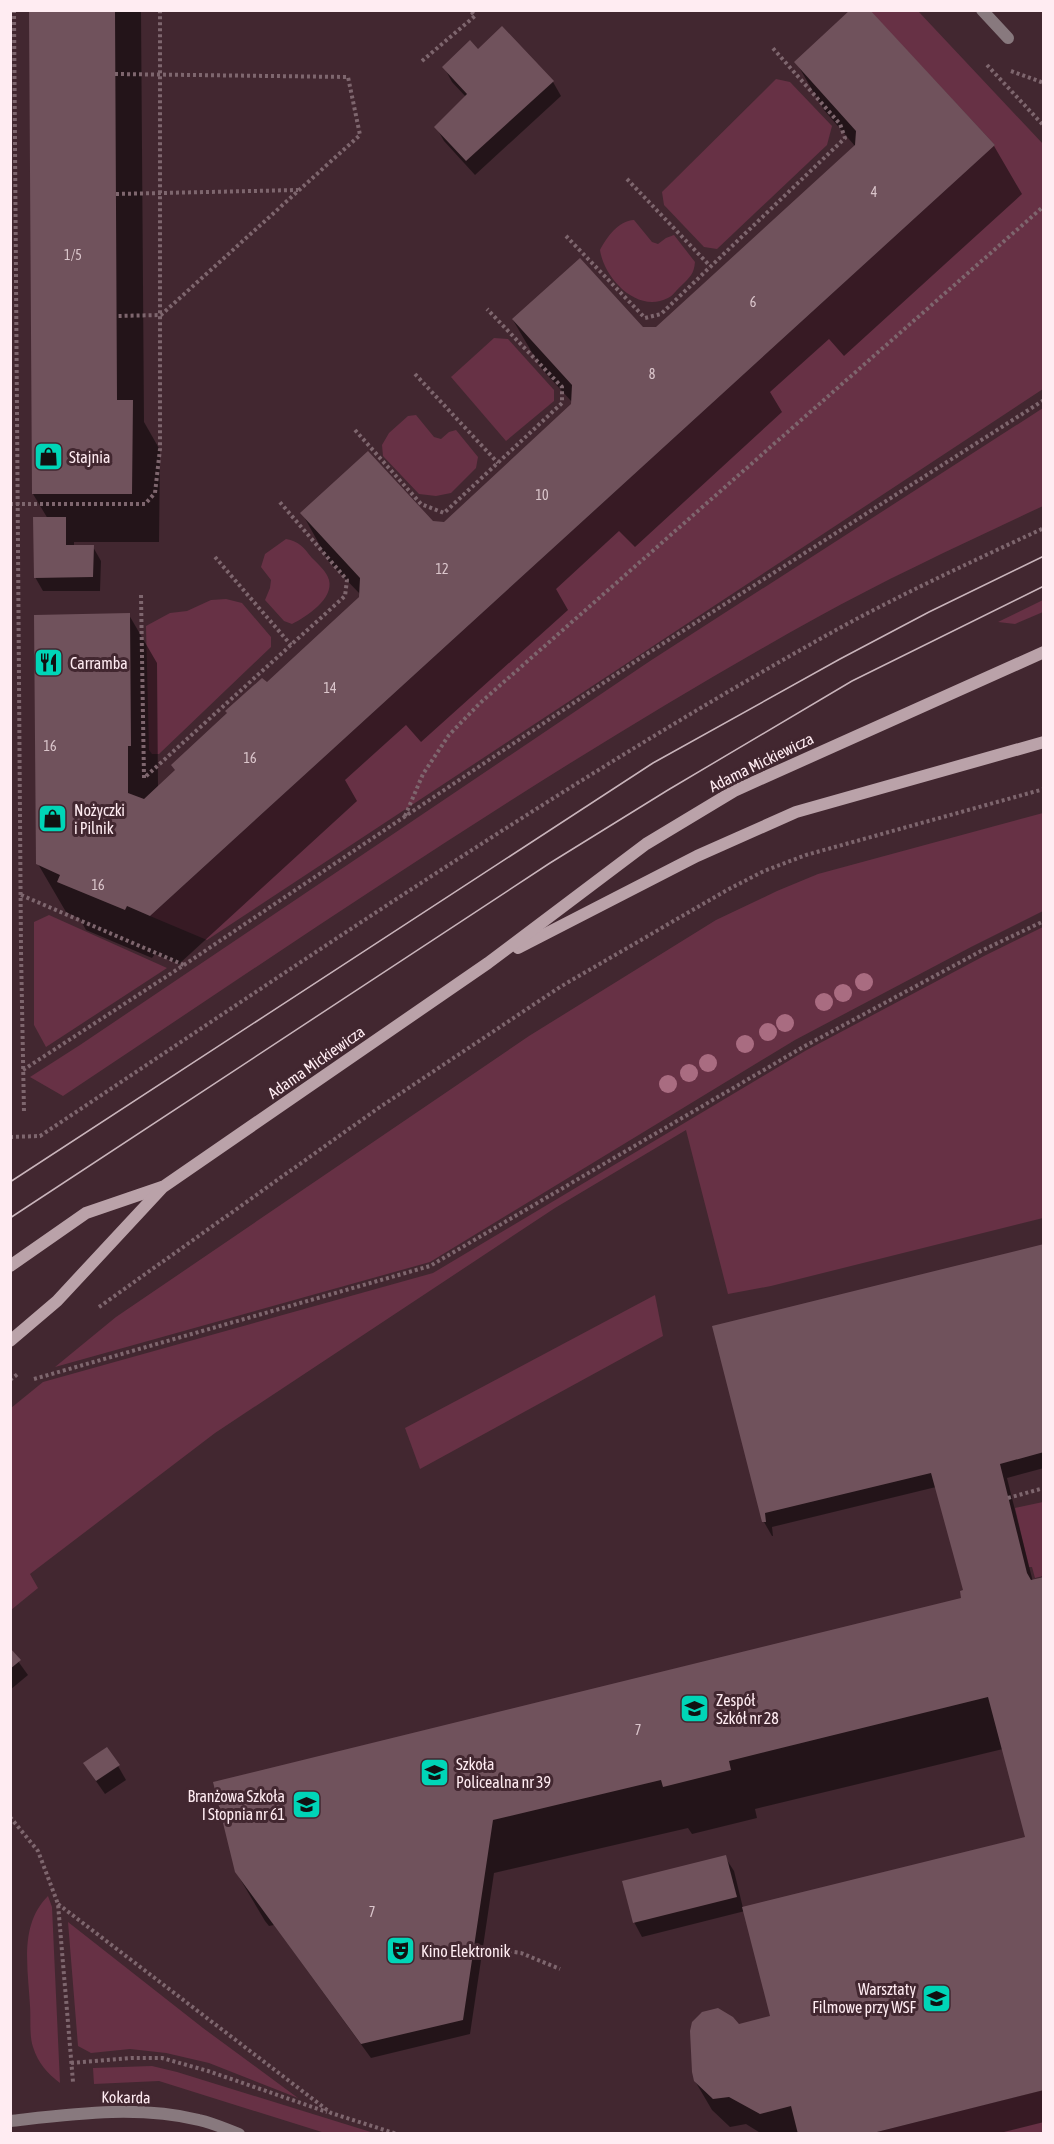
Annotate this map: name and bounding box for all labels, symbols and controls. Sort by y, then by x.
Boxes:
house number: 4 [871,184,878,200]
house number: 1/5 [64,247,82,263]
house number: 6 [750,294,757,310]
house number: 8 [649,366,656,382]
shop icon: Stajnia [32,441,64,473]
place label: Stajnia [69,448,110,467]
house number: 10 [535,487,549,503]
house number: 12 [435,561,449,577]
restaurant icon: Carramba [33,647,65,679]
place label: Carramba [70,654,128,672]
house number: 14 [323,680,337,696]
street label: Adama Mickiewicza [706,729,816,795]
house number: 16 [43,738,57,754]
house number: 16 [243,750,257,766]
place label: Nożyczki i Pilnik [74,801,125,837]
shop icon: Nożyczki i Pilnik [37,803,69,835]
house number: 16 [91,877,105,893]
street label: Adama Mickiewicza [264,1022,368,1102]
place label: Zespół Szkół nr 28 [716,1691,779,1727]
school or university icon: Zespół Szkół nr 28 [679,1693,711,1725]
house number: 7 [635,1722,641,1738]
place label: Szkoła Policealna nr 39 [456,1755,551,1791]
school or university icon: Szkoła Policealna nr 39 [419,1757,451,1789]
place label: Branżowa Szkoła I Stopnia nr 61 [187,1787,285,1824]
school or university icon: Branżowa Szkoła I Stopnia nr 61 [290,1789,322,1821]
house number: 7 [369,1904,375,1920]
theatre icon: Kino Elektronik [384,1935,416,1967]
place label: Kino Elektronik [421,1942,511,1960]
place label: Warsztaty Filmowe przy WSF [812,1980,917,2017]
school or university icon: Warsztaty Filmowe przy WSF [921,1982,953,2014]
street label: Kokarda [101,2088,151,2106]

